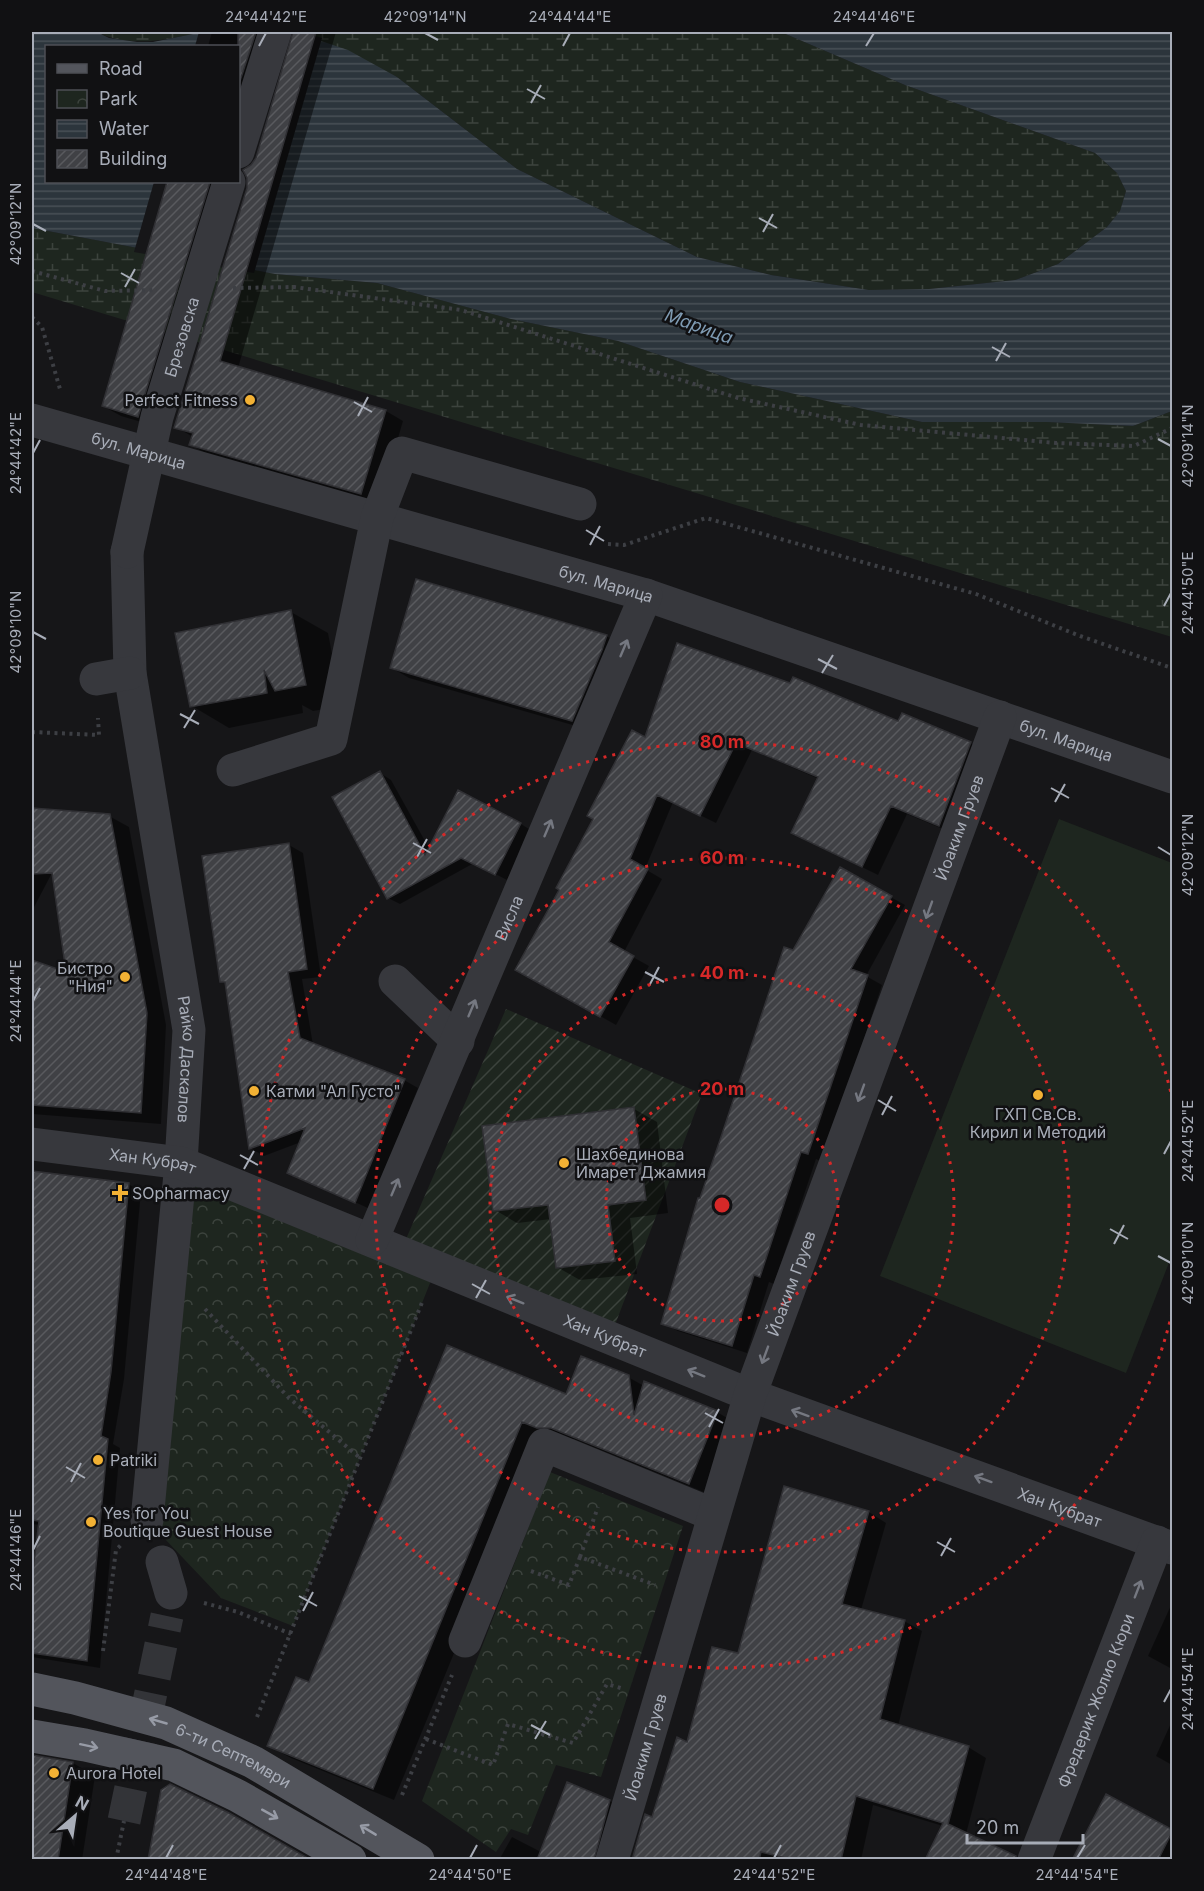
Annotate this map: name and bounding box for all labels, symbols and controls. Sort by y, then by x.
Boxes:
text: 24°44'42"E [225,7,307,26]
text: 42°09'14"N [383,7,467,26]
text: 24°44'44"E [529,7,611,26]
text: 24°44'46"E [833,7,915,26]
legend [45,45,240,183]
text: Road [99,58,142,79]
text: Park [99,88,138,109]
text: Water [99,118,149,139]
text: Building [99,148,167,169]
text: 42°09'12"N [6,183,25,265]
street label: Брезовска [160,294,203,379]
water label: Марица [662,304,736,348]
place label: Perfect Fitness [124,390,238,410]
marker: Perfect Fitness [243,393,257,407]
text: 42°09'14"N [1178,404,1197,488]
text: 24°44'42"E [6,412,25,494]
street label: бул. Марица [89,427,188,473]
text: 24°44'50"E [1178,552,1197,634]
street label: бул. Марица [557,561,656,607]
text: 42°09'10"N [6,591,25,673]
one-way arrow [619,640,630,658]
street label: бул. Марица [1017,715,1115,766]
text: 80 m [700,731,744,752]
street label: Йоаким Груев [931,772,988,883]
text: 42°09'12"N [1178,814,1197,896]
one-way arrow [543,819,554,838]
text: 60 m [700,847,744,868]
street label: Висла [490,892,527,944]
one-way arrow [922,900,933,919]
place label: Бистро "Ния" [57,958,113,996]
text: 24°44'44"E [6,960,25,1042]
text: 40 m [700,962,745,983]
marker: Бистро "Ния" [118,970,132,984]
street label: Райко Даскалов [173,994,199,1123]
one-way arrow [467,999,478,1017]
text: 20 m [700,1078,744,1099]
place label: Катми "Ал Густо" [266,1081,401,1101]
one-way arrow [855,1083,866,1102]
marker: Катми "Ал Густо" [247,1084,261,1098]
marker: ГХП Св.Св. Кирил и Методий [1031,1088,1045,1102]
text: 24°44'52"E [1178,1100,1197,1182]
place label: ГХП Св.Св. Кирил и Методий [970,1104,1106,1142]
street label: Хан Кубрат [108,1144,200,1178]
place label: Шахбединова Имарет Джамия [576,1144,706,1182]
marker: Шахбединова Имарет Джамия [557,1156,571,1170]
one-way arrow [390,1178,401,1196]
place label: SOpharmacy [132,1183,230,1203]
marker: SOpharmacy [113,1186,127,1200]
centre of rings [712,1195,732,1215]
text: 42°09'10"N [1178,1222,1197,1304]
street label: Йоаким Груев [763,1228,820,1339]
one-way arrow [506,1294,524,1305]
street label: Хан Кубрат [560,1310,650,1362]
one-way arrow [758,1345,769,1364]
one-way arrow [687,1367,705,1378]
one-way arrow [791,1406,810,1417]
place label: Patriki [110,1450,157,1470]
marker: Patriki [91,1453,105,1467]
one-way arrow [974,1473,993,1484]
street label: Хан Кубрат [1015,1483,1105,1532]
place label: Yes for You Boutique Guest House [103,1503,272,1541]
text: 24°44'46"E [6,1509,25,1591]
marker: Yes for You Boutique Guest House [84,1515,98,1529]
one-way arrow [1134,1581,1145,1599]
street label: Фредерик Жолио Кюри [1053,1611,1138,1790]
text: 24°44'54"E [1178,1647,1197,1731]
street label: Йоаким Груев [620,1691,671,1803]
one-way arrow [149,1715,168,1726]
street label: 6-ти Септември [172,1719,295,1792]
one-way arrow [79,1741,98,1752]
place label: Aurora Hotel [66,1763,161,1783]
marker: Aurora Hotel [47,1766,61,1780]
north arrow [45,1786,105,1846]
text: N [72,1791,92,1815]
scale bar [967,1807,1082,1845]
one-way arrow [261,1809,279,1820]
text: 20 m [976,1817,1019,1838]
one-way arrow [360,1823,377,1835]
text: 24°44'48"E [125,1865,207,1884]
text: 24°44'50"E [429,1865,511,1884]
text: 24°44'52"E [733,1865,815,1884]
text: 24°44'54"E [1035,1865,1119,1884]

